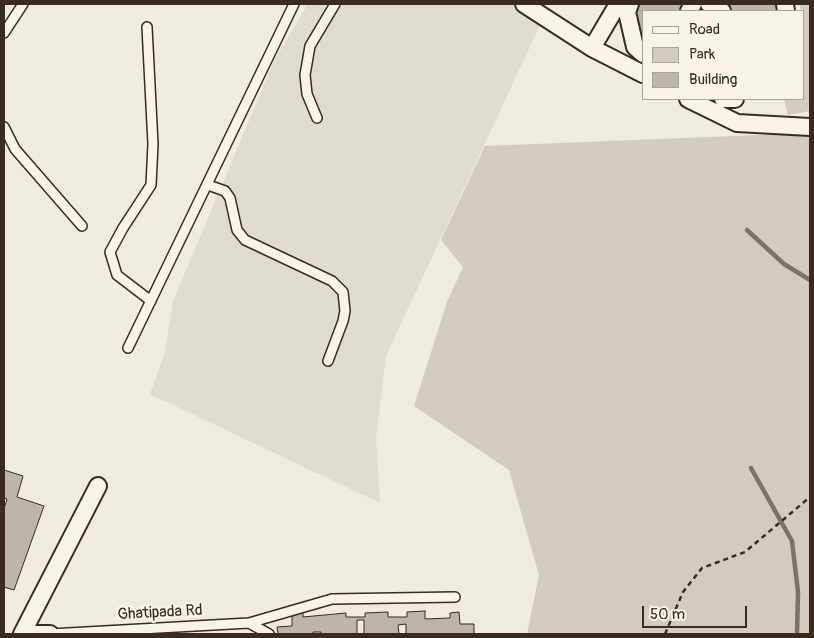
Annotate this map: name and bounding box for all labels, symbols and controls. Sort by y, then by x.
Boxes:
legend [642,10,804,100]
text: Road [689,20,720,39]
text: Park [689,45,715,64]
text: Building [689,70,737,89]
scale bar [644,596,749,628]
street label: Ghatipada Rd [117,601,203,625]
text: 50 m [650,605,685,624]

